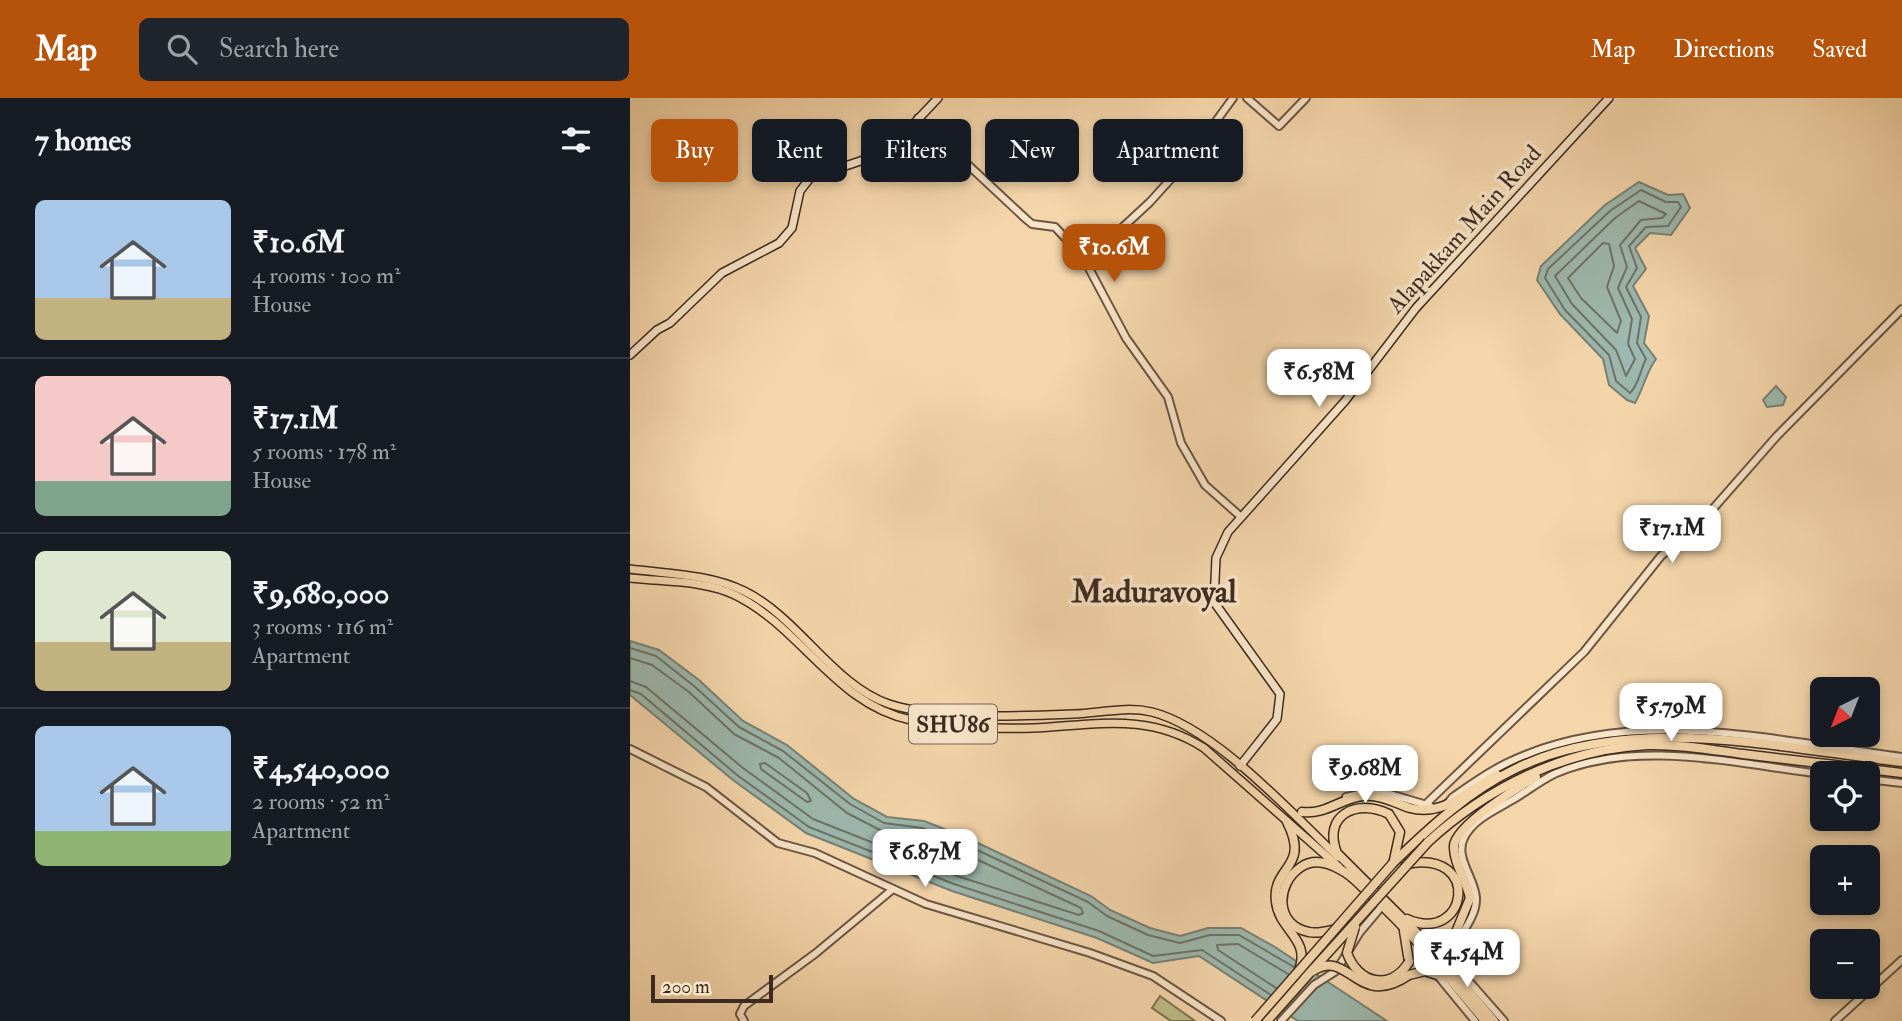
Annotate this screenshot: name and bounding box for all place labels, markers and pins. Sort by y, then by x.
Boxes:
pin: ₹10.6M [1057,225,1171,284]
pin: ₹6.58M [1262,350,1376,409]
pin: ₹17.1M [1615,505,1729,565]
pin: ₹5.79M [1614,684,1728,743]
pin: ₹9.68M [1308,746,1422,805]
pin: ₹6.87M [868,830,982,889]
pin: ₹4.54M [1410,930,1524,989]

